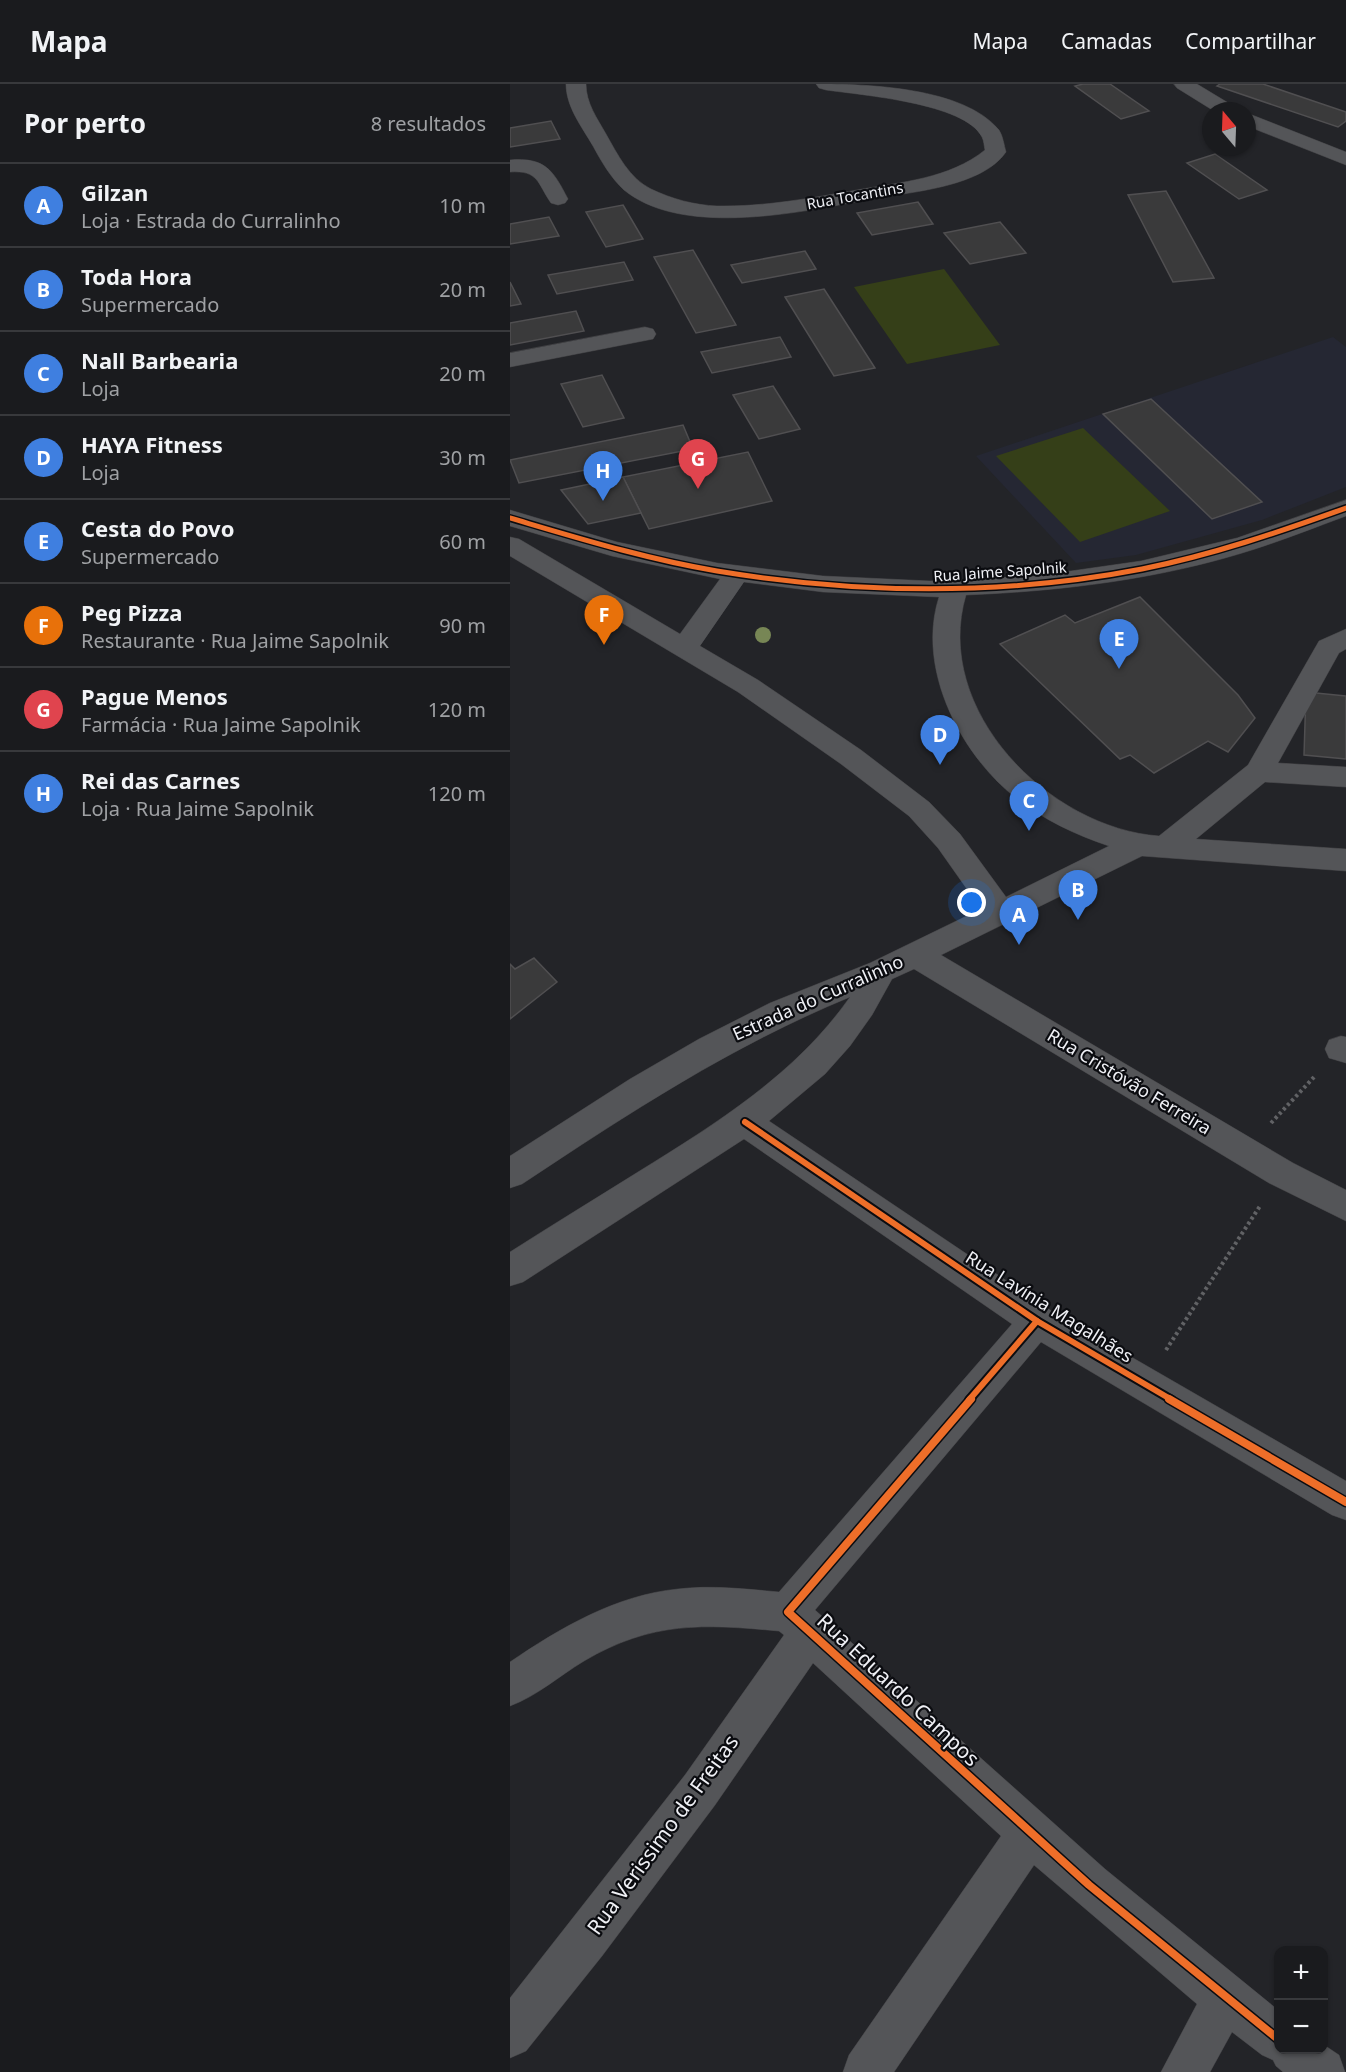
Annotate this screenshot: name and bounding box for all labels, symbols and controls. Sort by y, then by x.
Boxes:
text: Mapa [30,22,108,60]
text: Mapa [972,27,1028,55]
text: Camadas [1061,27,1152,55]
text: Compartilhar [1185,27,1316,55]
north arrow [1202,102,1256,156]
text: Por perto [24,105,146,141]
text: 8 resultados [371,110,486,137]
text: Gilzan [81,177,148,207]
street label: Rua Tocantins [805,177,905,213]
text: A [37,192,50,219]
text: 10 m [439,192,486,219]
text: Loja · Estrada do Curralinho [81,207,341,234]
text: Toda Hora [81,261,192,291]
text: B [37,276,50,303]
text: 20 m [439,276,486,303]
text: Supermercado [81,291,219,318]
text: Nall Barbearia [81,345,238,375]
text: C [37,360,50,387]
text: 20 m [439,360,486,387]
text: Loja [81,375,120,402]
text: HAYA Fitness [81,429,223,459]
pin: G [678,440,717,489]
text: D [36,444,51,471]
text: 30 m [439,444,486,471]
pin: H [584,452,622,501]
text: Loja [81,459,120,486]
text: Cesta do Povo [81,513,234,543]
text: E [38,528,49,555]
text: 60 m [439,528,486,555]
text: Supermercado [81,543,219,570]
street label: Rua Jaime Sapolnik [933,556,1067,586]
pin: F [584,596,623,645]
text: Peg Pizza [81,597,183,627]
text: F [38,612,49,639]
text: 90 m [439,612,486,639]
pin: E [1100,620,1138,669]
text: Restaurante · Rua Jaime Sapolnik [81,627,389,654]
text: Pague Menos [81,681,228,711]
text: G [36,696,51,723]
text: 120 m [428,696,486,723]
text: Farmácia · Rua Jaime Sapolnik [81,711,361,738]
pin: D [920,716,960,765]
text: Rei das Carnes [81,765,240,795]
text: H [36,780,51,807]
text: 120 m [428,780,486,807]
pin: C [1010,782,1048,831]
text: Loja · Rua Jaime Sapolnik [81,795,314,822]
pin: B [1058,870,1098,920]
your location [957,888,986,917]
pin: A [1000,896,1038,945]
street label: Estrada do Curralinho [729,949,907,1046]
street label: Rua Cristóvão Ferreira [1043,1023,1216,1140]
street label: Rua Lavínia Magalhães [961,1245,1138,1368]
street label: Rua Eduardo Campos [811,1607,986,1772]
street label: Rua Verissimo de Freitas [580,1729,744,1940]
map controls [1274,1946,1328,2054]
button: + [1274,1946,1328,2000]
button: − [1274,2000,1328,2054]

